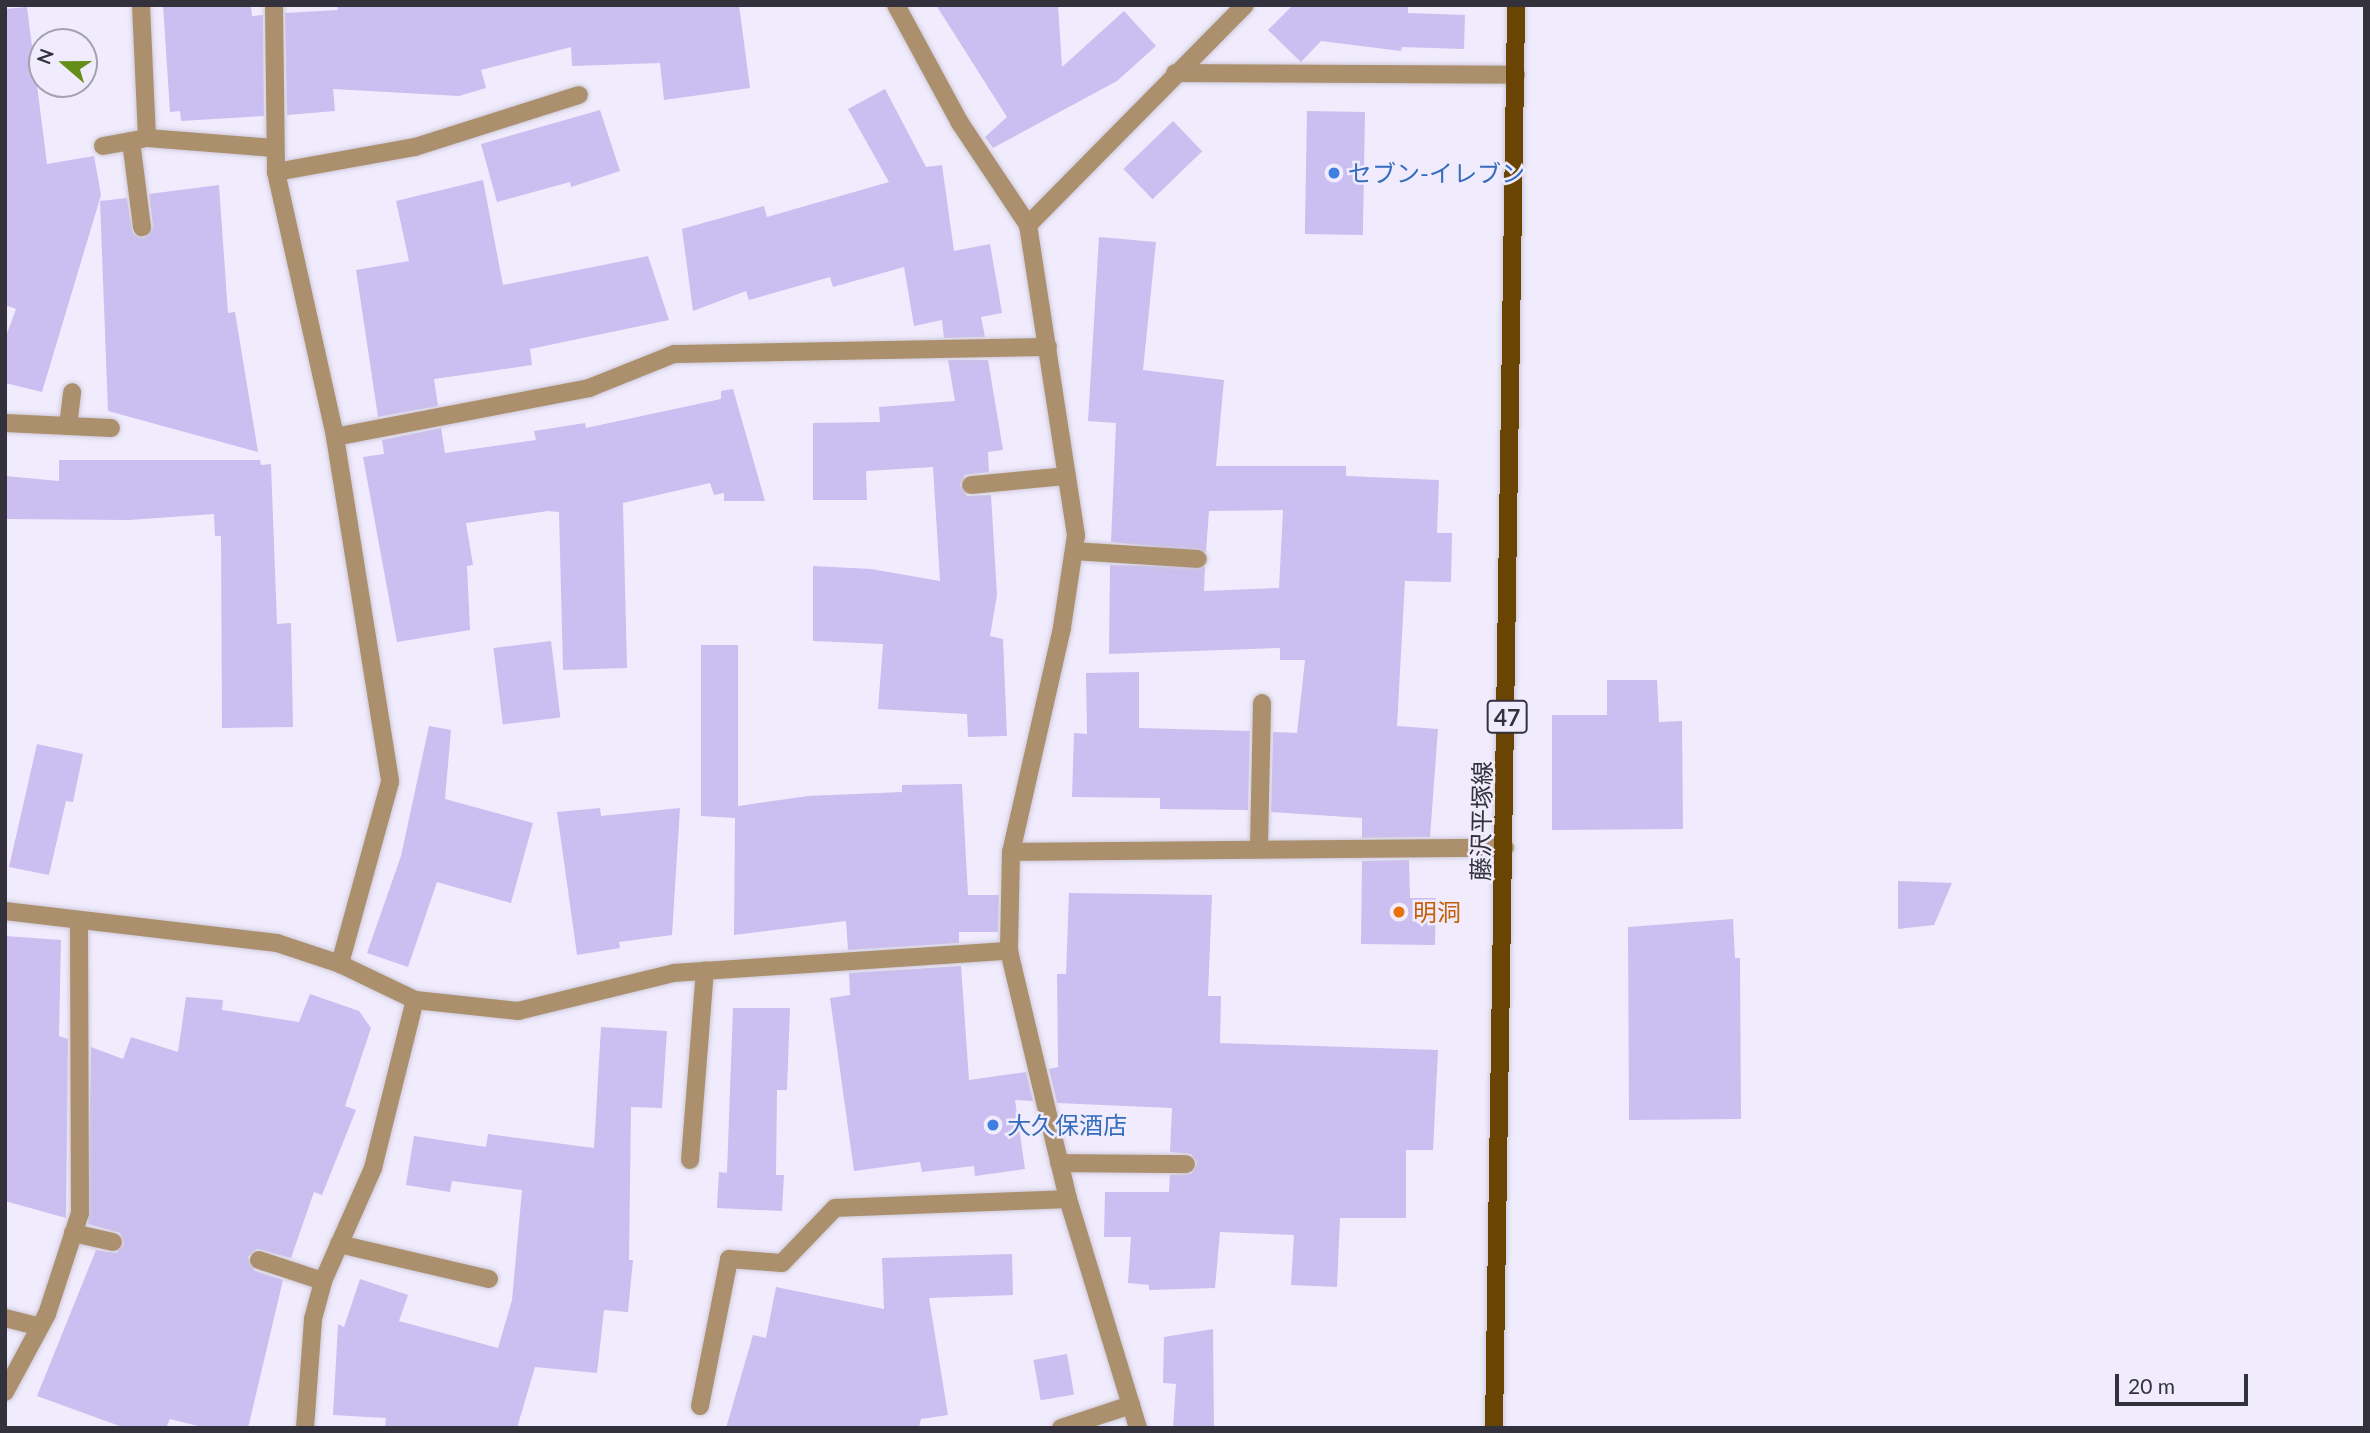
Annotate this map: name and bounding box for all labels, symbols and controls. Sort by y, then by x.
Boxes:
north arrow [28,28,98,98]
text: N [31,46,58,67]
place label: セブン-イレブン [1348,159,1525,187]
marker: セブン-イレブン [1326,165,1342,181]
road number: 47 [1486,698,1528,736]
street label: 藤沢平塚線 [1466,761,1496,881]
place label: 明洞 [1413,898,1461,926]
marker: 明洞 [1391,904,1407,920]
place label: 大久保酒店 [1007,1111,1127,1139]
marker: 大久保酒店 [985,1117,1001,1133]
scale bar [2118,1360,2251,1404]
text: 20 m [2128,1373,2175,1398]

